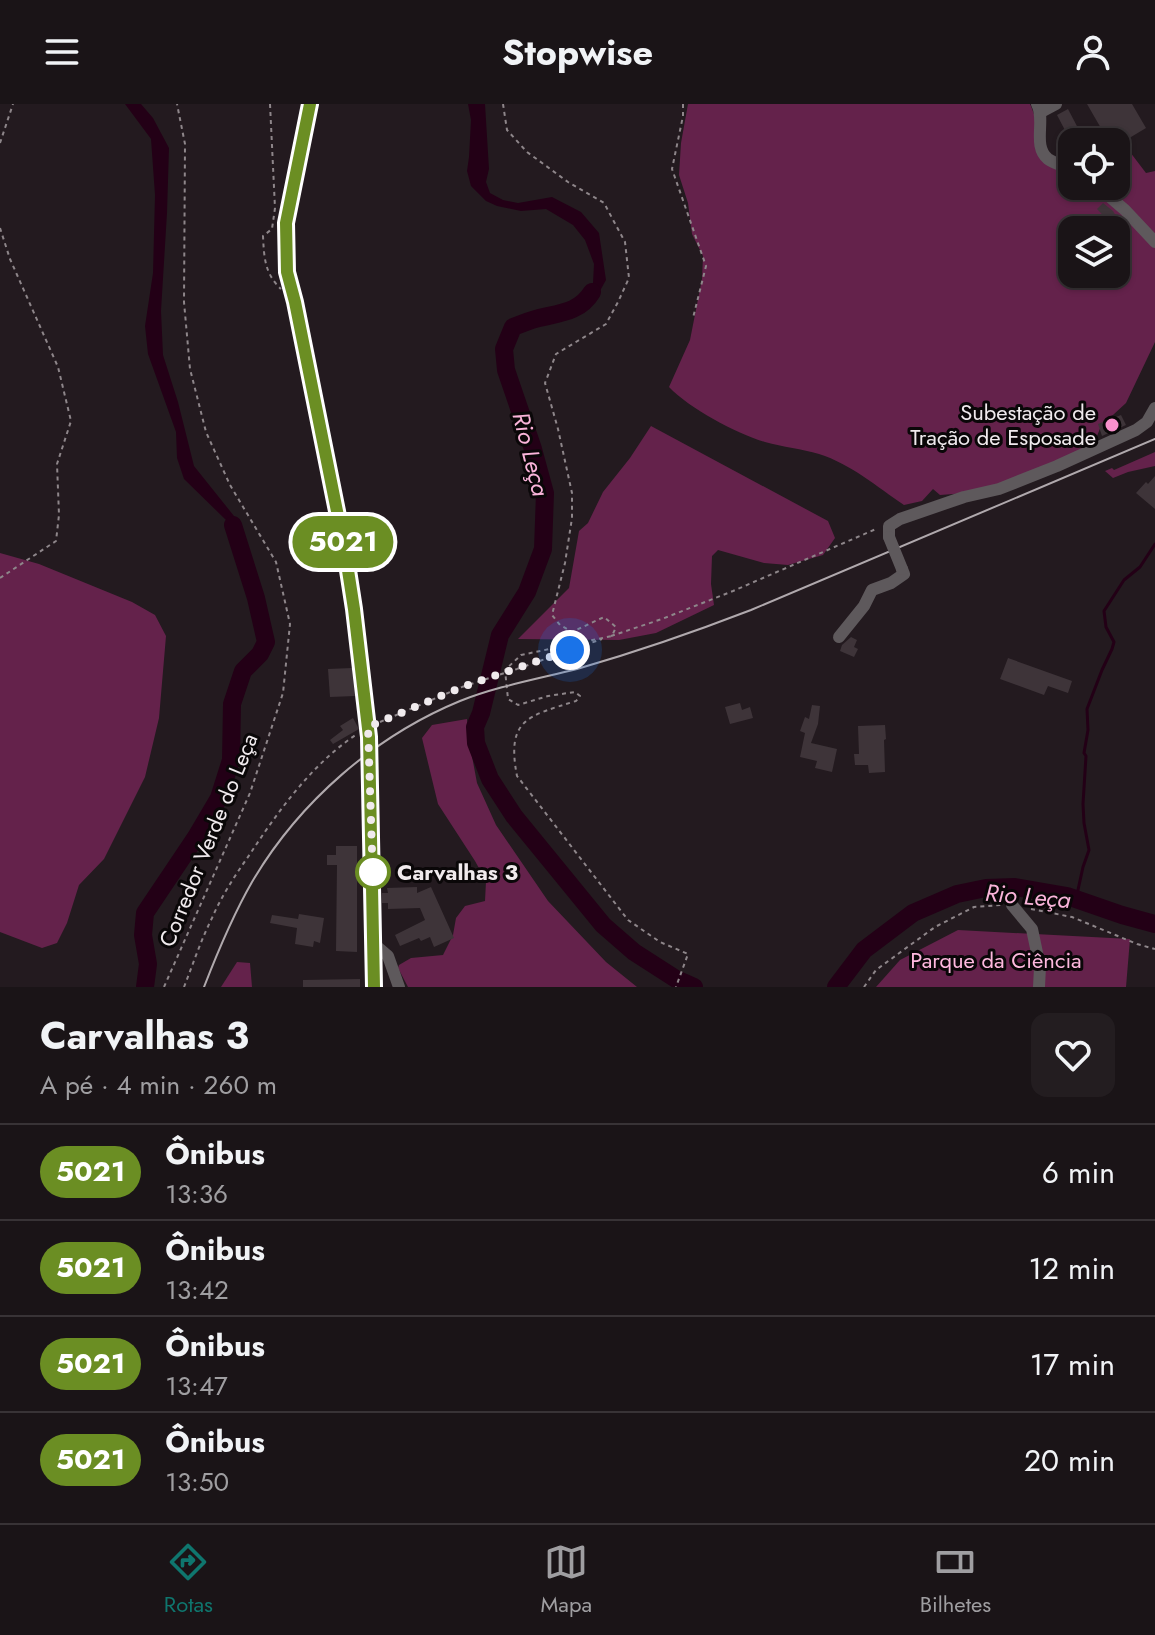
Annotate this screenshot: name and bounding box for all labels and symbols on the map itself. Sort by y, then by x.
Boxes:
place label: Subestação de Tração de Esposade [910,396,1096,453]
water label: Rio Leça [504,408,558,500]
marker: Subestação de Tração de Esposade [1103,416,1121,434]
line badge: 5021 [287,516,399,568]
your location [550,630,590,670]
street label: Corredor Verde do Leça [151,729,265,951]
marker: Carvalhas 3 [356,855,390,889]
place label: Carvalhas 3 [397,856,518,888]
water label: Rio Leça [984,875,1072,917]
park label: Parque da Ciência [910,944,1082,976]

